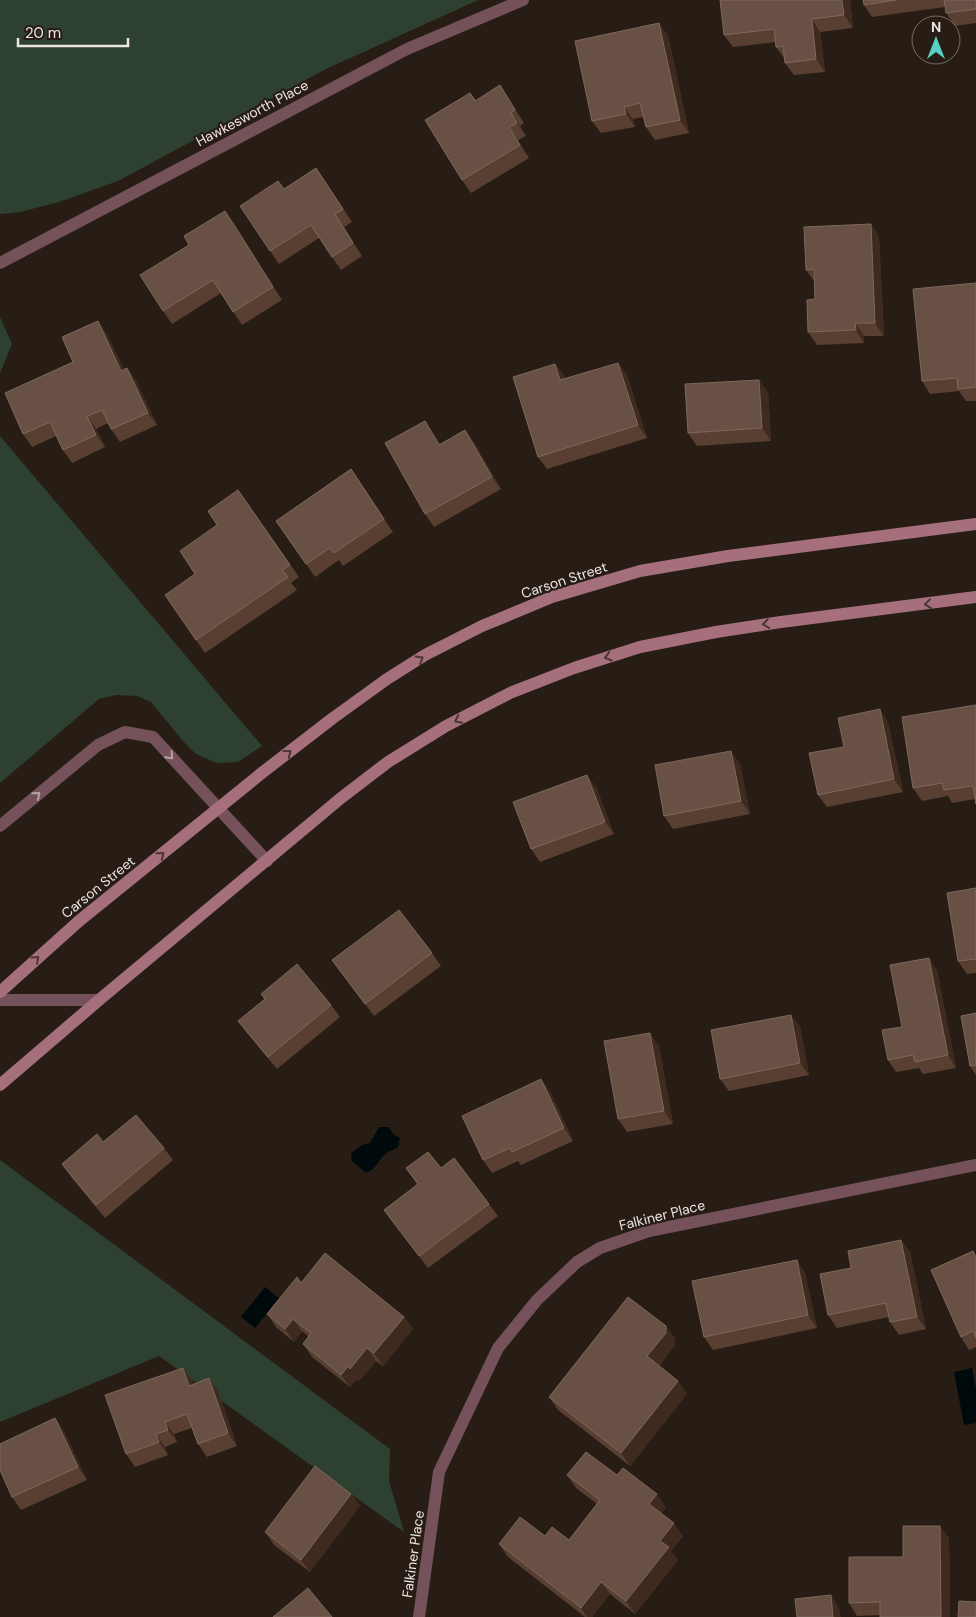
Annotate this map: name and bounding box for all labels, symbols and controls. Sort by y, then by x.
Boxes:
scale bar [18,15,128,47]
north arrow [911,15,961,65]
text: N [931,18,941,36]
text: 20 m [25,23,61,43]
street label: Hawkesworth Place [193,76,311,150]
street label: Carson Street [519,558,609,602]
one-way arrow [923,598,931,609]
one-way arrow [762,618,770,629]
one-way arrow [604,651,612,661]
one-way arrow [414,655,423,665]
one-way arrow [454,714,463,724]
one-way arrow [282,750,291,759]
one-way arrow [164,751,173,760]
one-way arrow [32,792,41,801]
street label: Carson Street [58,852,138,922]
one-way arrow [155,852,164,860]
one-way arrow [31,956,40,965]
street label: Falkiner Place [617,1196,707,1234]
street label: Falkiner Place [398,1509,428,1599]

